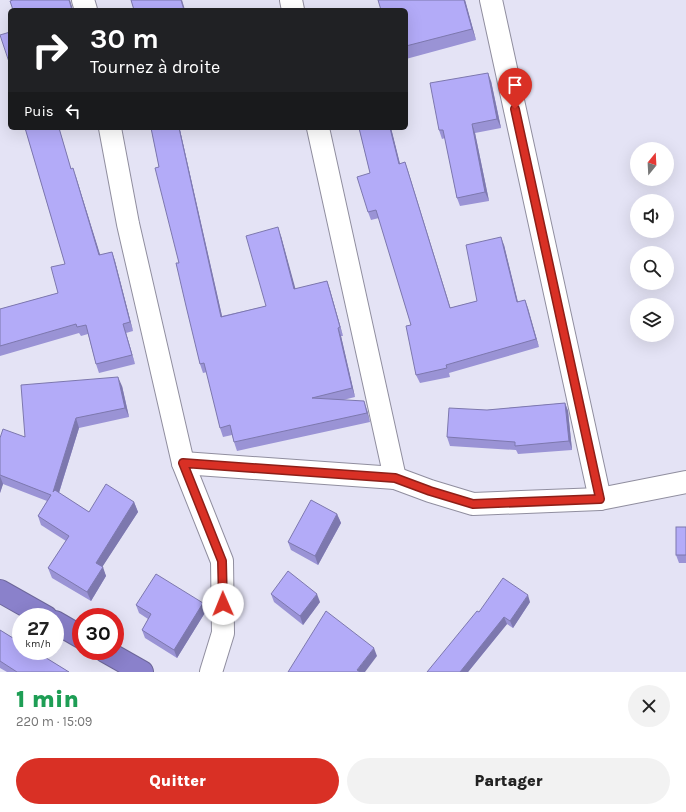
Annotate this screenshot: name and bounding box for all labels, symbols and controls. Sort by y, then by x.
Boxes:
text: 30 m [90,22,159,55]
icon: right [24,24,76,76]
text: Tournez à droite [90,56,220,78]
pin [498,68,532,109]
icon: arrive [504,74,526,96]
icon: left [62,100,84,122]
text: Puis [24,102,54,120]
north arrow [630,142,674,186]
map controls [630,142,674,342]
button: sound [630,194,674,238]
button: search [630,246,674,290]
button: layers [630,298,674,342]
position arrow [202,583,244,625]
speed limit sign: 30 [72,608,124,660]
text: 27 [27,617,49,640]
text: km/h [25,638,51,650]
text: 1 min [16,685,79,713]
button: close [628,685,670,727]
text: 220 m · 15:09 [16,714,92,729]
button: Quitter [16,758,339,804]
button: Partager [347,758,670,804]

